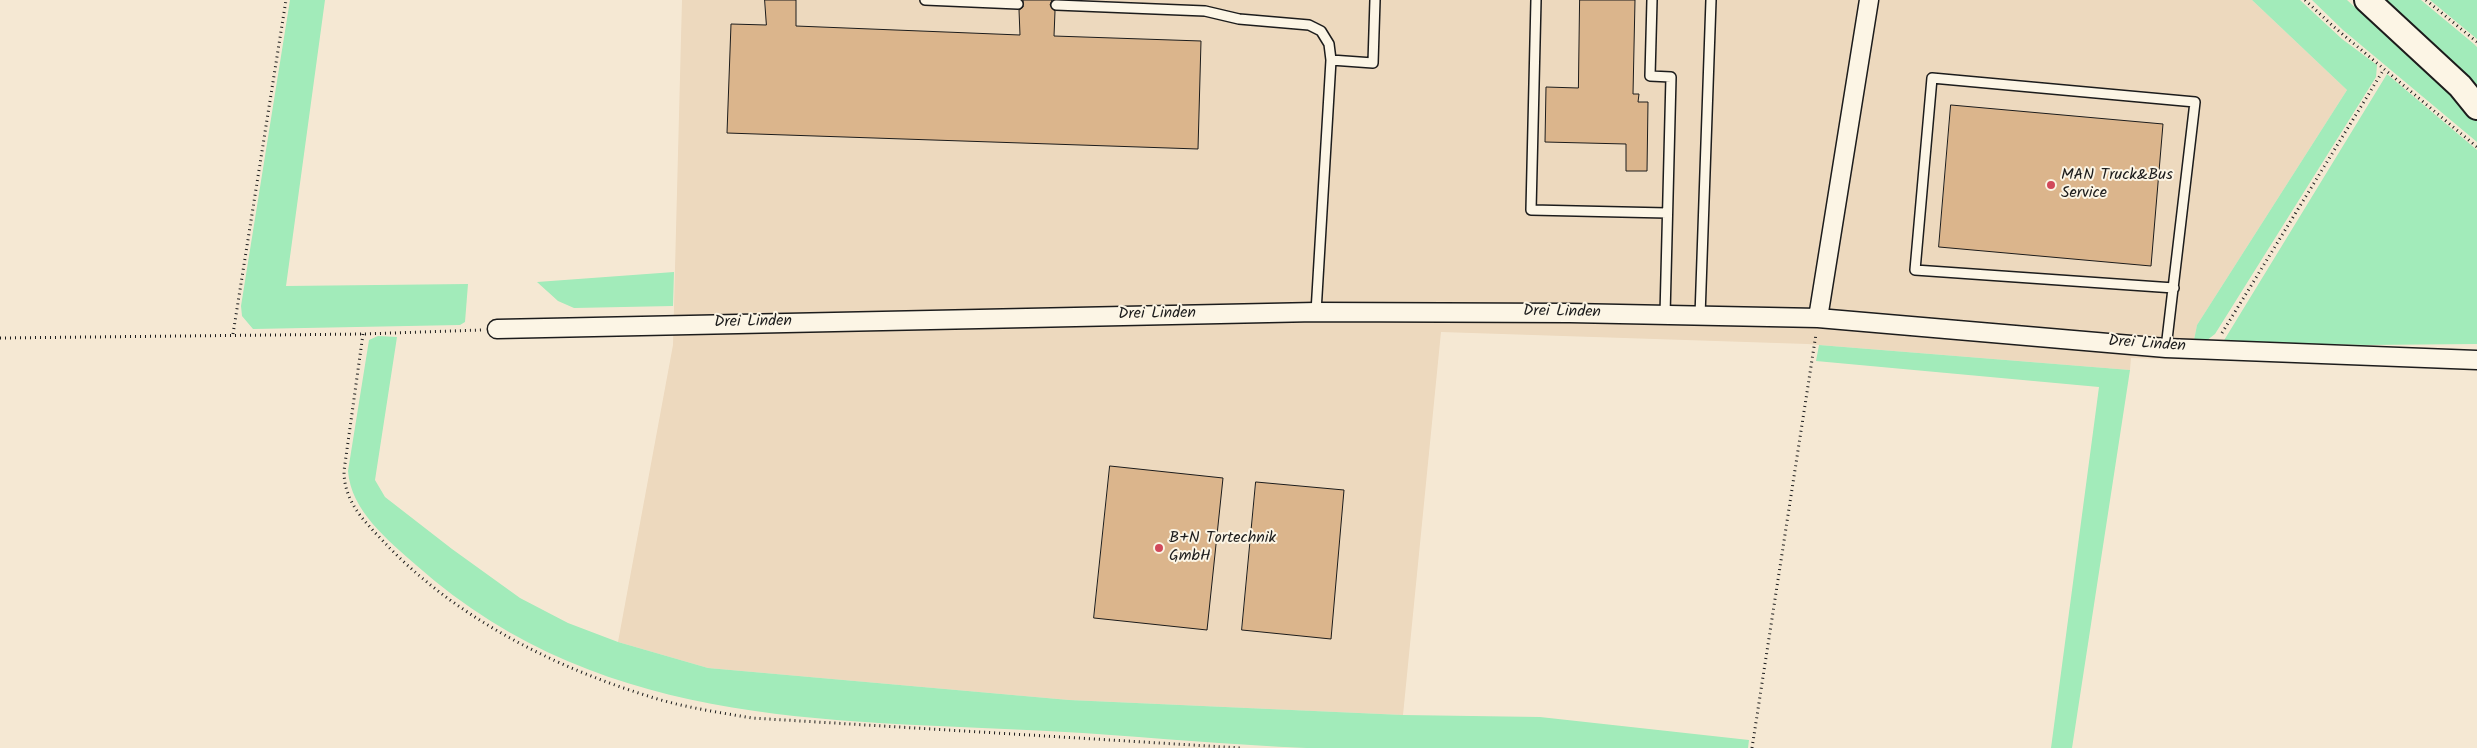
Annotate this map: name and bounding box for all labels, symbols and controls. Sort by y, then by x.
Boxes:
place label: MAN Truck&Bus Service [2061,166,2173,204]
marker: MAN Truck&Bus Service [2045,179,2057,191]
street label: Drei Linden [1523,303,1601,323]
street label: Drei Linden [1118,305,1196,325]
street label: Drei Linden [714,313,792,333]
street label: Drei Linden [2108,333,2186,357]
place label: B+N Tortechnik GmbH [1169,529,1276,567]
marker: B+N Tortechnik GmbH [1153,542,1165,554]

